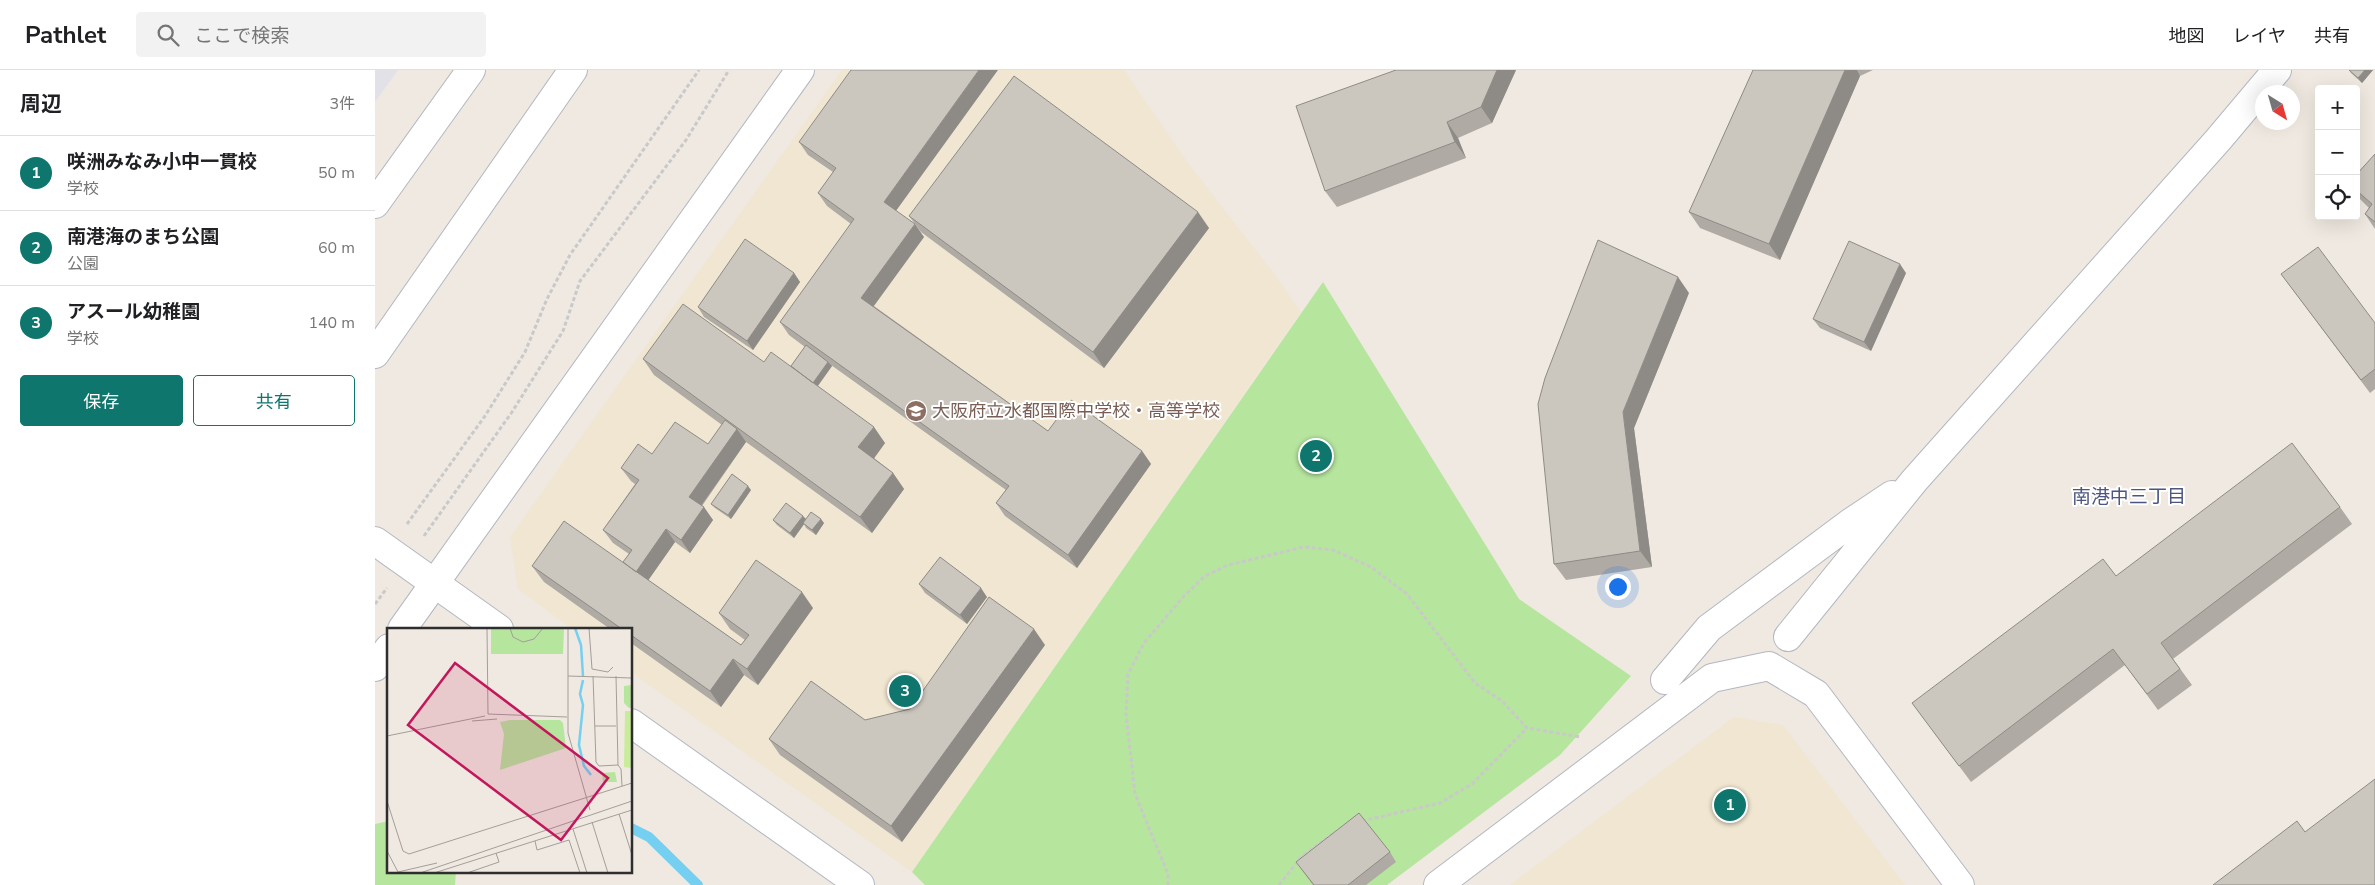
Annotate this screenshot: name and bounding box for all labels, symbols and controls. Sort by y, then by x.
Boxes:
search box [136,12,486,57]
text: Pathlet [25,19,106,51]
icon: search [154,21,182,49]
text: ここで検索 [194,23,289,49]
text: 地図 [2169,24,2205,48]
text: レイヤ [2233,24,2286,48]
text: 共有 [2314,24,2350,48]
north arrow [2255,85,2300,130]
map controls [2315,85,2360,220]
button: + [2315,85,2360,130]
text: 周辺 [20,90,62,118]
text: 3件 [329,93,355,115]
button: − [2315,130,2360,175]
text: 咲洲みなみ小中一貫校 [67,149,257,175]
text: 1 [31,162,41,184]
text: 50 m [318,162,355,184]
button: locate [2315,175,2360,220]
text: 学校 [67,178,99,200]
text: 南港海のまち公園 [67,224,219,250]
text: 2 [31,237,41,259]
text: 60 m [318,237,355,259]
text: 公園 [67,253,99,275]
text: アスール幼稚園 [67,299,200,325]
text: 3 [31,312,41,334]
text: 140 m [308,312,355,334]
text: 学校 [67,328,99,350]
button: 保存 [20,375,183,426]
button: 共有 [193,375,355,426]
school or university icon: 大阪府立水都国際中学校・高等学校 [904,399,928,423]
place label: 大阪府立水都国際中学校・高等学校 [932,399,1220,423]
pin: 2 [1300,437,1332,475]
district label: 南港中三丁目 [2072,484,2186,510]
your location [1605,574,1631,600]
inset map [387,628,633,872]
pin: 3 [889,672,921,710]
pin: 1 [1714,786,1746,824]

